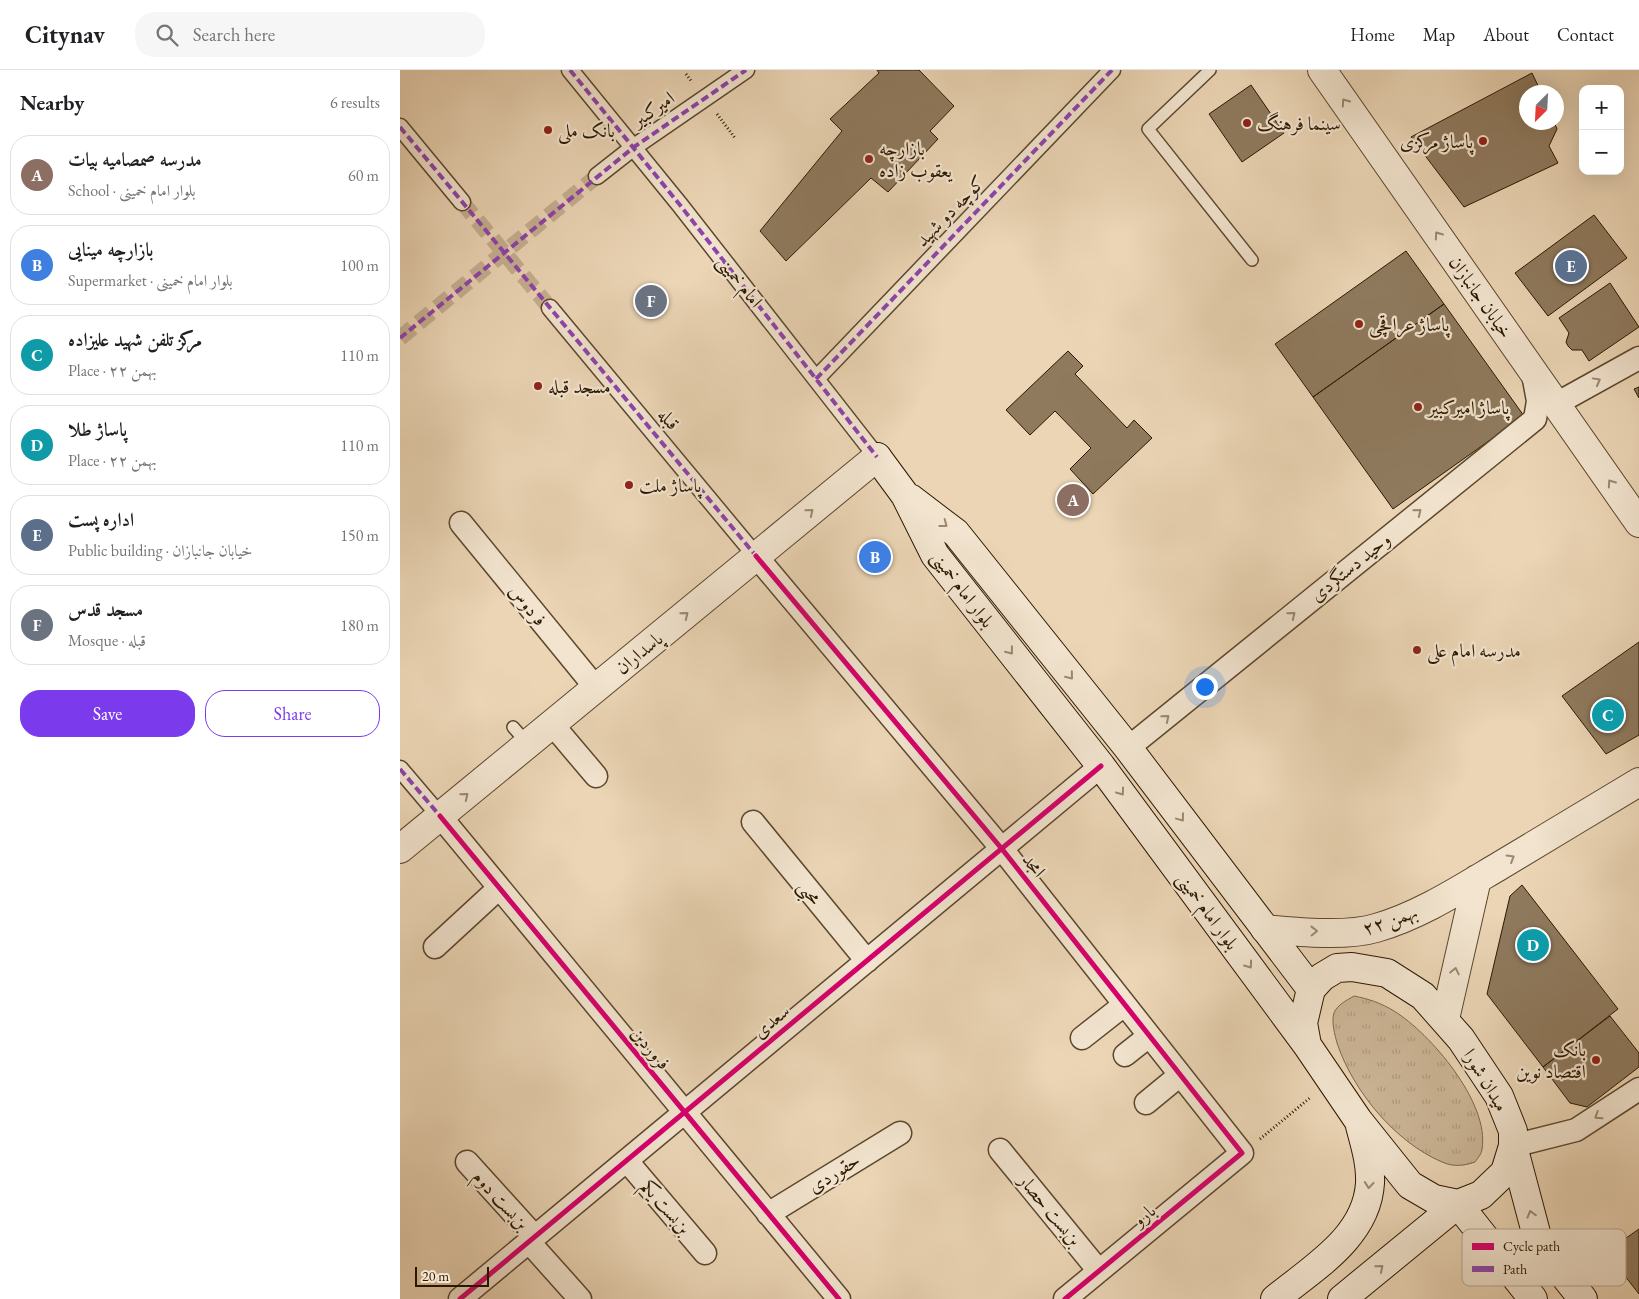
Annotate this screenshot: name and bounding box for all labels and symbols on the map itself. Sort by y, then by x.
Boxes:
street label: امیرکبیر [625,85,679,134]
north arrow [1519,85,1564,130]
one-way arrow [1342,99,1351,108]
place label: سینما فرهنگ [1257,111,1341,136]
marker: سینما فرهنگ [1241,117,1253,129]
place label: بانک ملی [558,118,615,145]
marker: بانک ملی [542,124,554,136]
place label: پاساژ مرکزی [1400,129,1474,155]
marker: پاساژ مرکزی [1477,135,1489,147]
place label: بازارچه یعقوب زاده [879,136,953,183]
marker: بازارچه یعقوب زاده [863,153,875,165]
street label: کوچه دو شهید [910,170,991,253]
one-way arrow [1435,232,1444,241]
pin: E [1555,247,1587,285]
street label: امام خمینی [708,249,769,315]
street label: خیابان جانبازان [1443,251,1519,343]
pin: F [635,282,667,320]
place label: پاساژ عراقچی [1369,312,1451,338]
marker: پاساژ عراقچی [1353,318,1365,330]
place label: مسجد قبله [548,374,611,399]
one-way arrow [1592,377,1601,387]
marker: مسجد قبله [532,380,544,392]
place label: پاساژ امیرکبیر [1426,395,1511,421]
marker: پاساژ امیرکبیر [1412,401,1424,413]
street label: قبله [653,403,685,435]
place label: پاساژ ملت [639,473,703,499]
marker: پاساژ ملت [623,479,635,491]
one-way arrow [1608,480,1617,489]
pin: A [1057,481,1089,519]
one-way arrow [805,508,814,517]
one-way arrow [1412,510,1421,518]
one-way arrow [938,519,947,527]
street label: وحید دستگردی [1304,527,1396,607]
pin: B [859,538,891,576]
street label: بلوار امام خمینی [923,545,1000,635]
street label: فردوس [503,579,553,631]
one-way arrow [1286,611,1295,620]
one-way arrow [679,612,688,620]
street label: پاسداران [610,625,670,681]
place label: مدرسه امام علی [1427,638,1521,667]
marker: مدرسه امام علی [1411,644,1423,656]
one-way arrow [1005,645,1014,654]
one-way arrow [1065,670,1073,679]
your location [1192,674,1218,700]
pin: C [1592,696,1624,734]
one-way arrow [1161,715,1170,724]
one-way arrow [1115,787,1124,796]
one-way arrow [459,792,468,801]
one-way arrow [1175,812,1184,822]
street label: امجد [1017,848,1051,882]
one-way arrow [1506,855,1515,865]
street label: بلوار امام خمینی [1168,867,1245,957]
street label: محبی [790,874,828,912]
street label: ۲۲ بهمن [1359,899,1421,942]
one-way arrow [1310,926,1318,937]
pin: D [1517,926,1549,964]
one-way arrow [1243,959,1252,969]
one-way arrow [1449,967,1460,976]
street label: سعدی [747,998,795,1044]
street label: فروردین [626,1021,676,1075]
place label: بانک اقتصاد نوین [1516,1037,1586,1084]
street label: میدان شورا [1458,1044,1514,1116]
marker: بانک اقتصاد نوین [1590,1054,1602,1066]
one-way arrow [1594,1109,1603,1119]
street label: حقوردی [803,1147,865,1199]
street label: بن‌بست دوم [464,1164,535,1239]
street label: بن‌بست حصار [1012,1167,1087,1252]
street label: بن‌بست یکم [632,1174,697,1244]
one-way arrow [1364,1181,1375,1189]
street label: بارو [1126,1198,1161,1233]
one-way arrow [1527,1210,1537,1218]
legend [1462,1229,1626,1286]
text: Cycle path [1503,1237,1560,1255]
text: Path [1503,1260,1527,1278]
scale bar [415,1264,489,1287]
one-way arrow [1374,1264,1383,1273]

